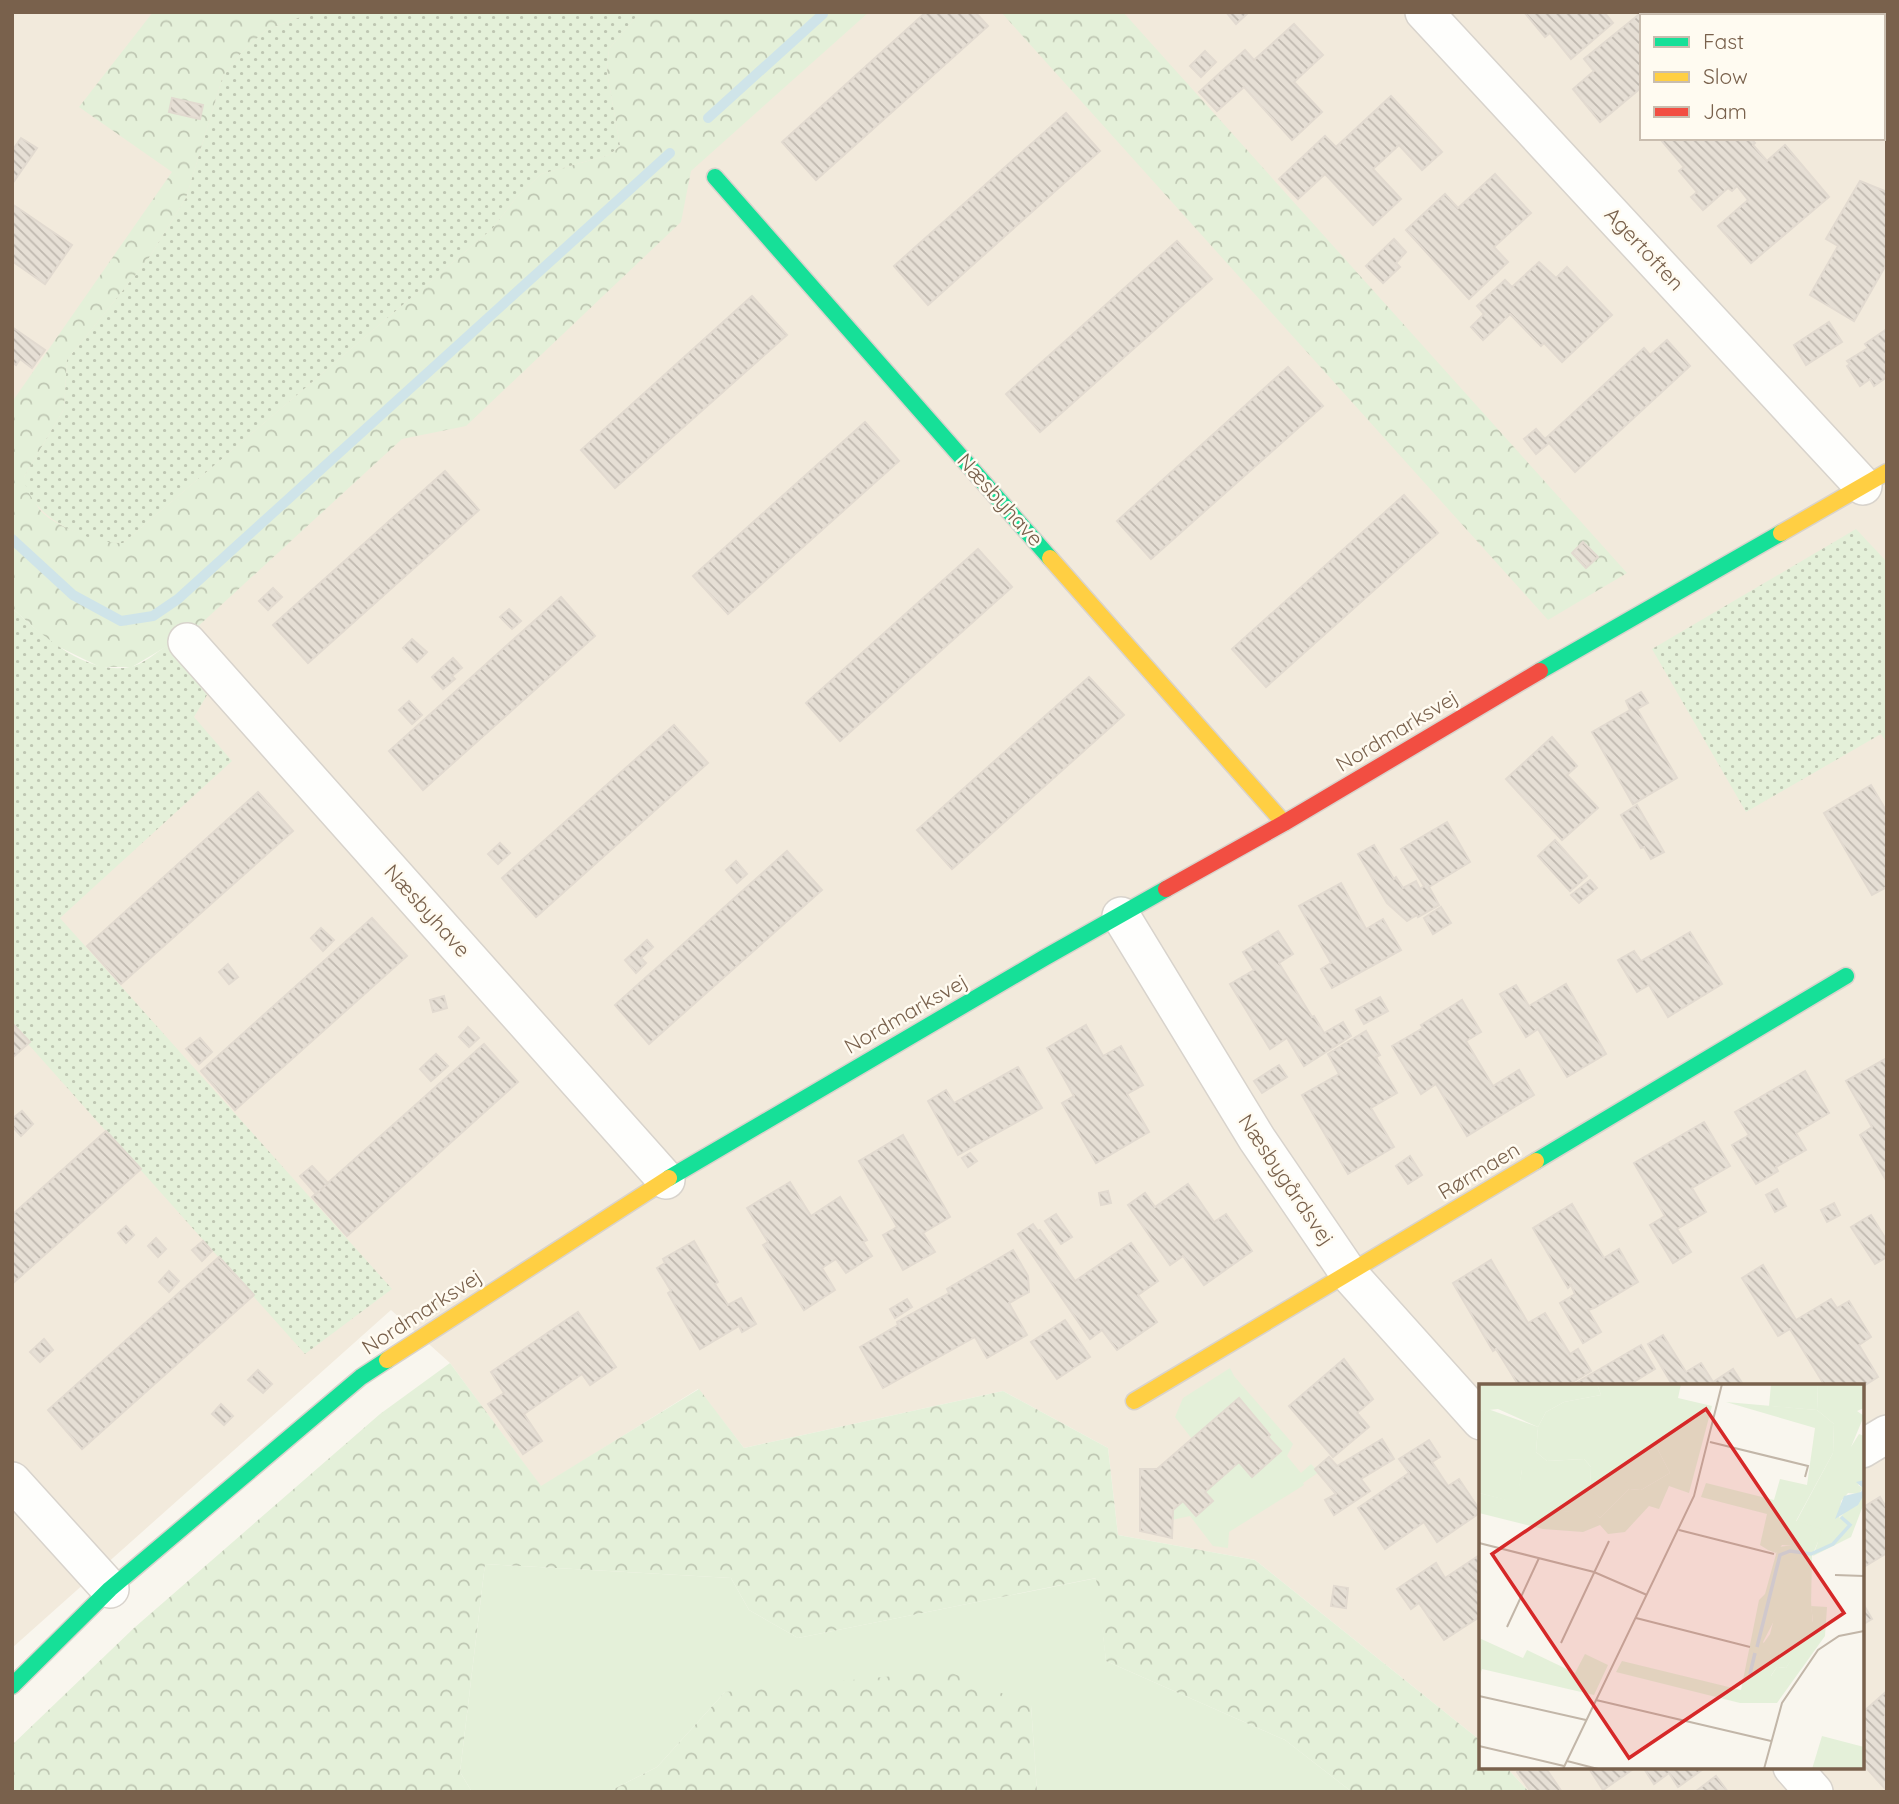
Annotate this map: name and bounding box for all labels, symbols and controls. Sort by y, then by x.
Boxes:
legend [1640,14,1885,140]
text: Fast [1703,28,1744,54]
text: Slow [1703,63,1748,89]
text: Jam [1703,98,1747,124]
street label: Agertoften [1600,201,1690,295]
street label: Næsbyhave [952,448,1049,551]
street label: Nordmarksvej [1331,684,1462,777]
street label: Næsbyhave [379,859,476,962]
street label: Nordmarksvej [839,967,972,1059]
street label: Næsbygårdsvej [1233,1109,1340,1250]
street label: Rørmaen [1433,1136,1524,1205]
street label: Nordmarksvej [357,1263,486,1360]
inset map [1479,1384,1864,1769]

